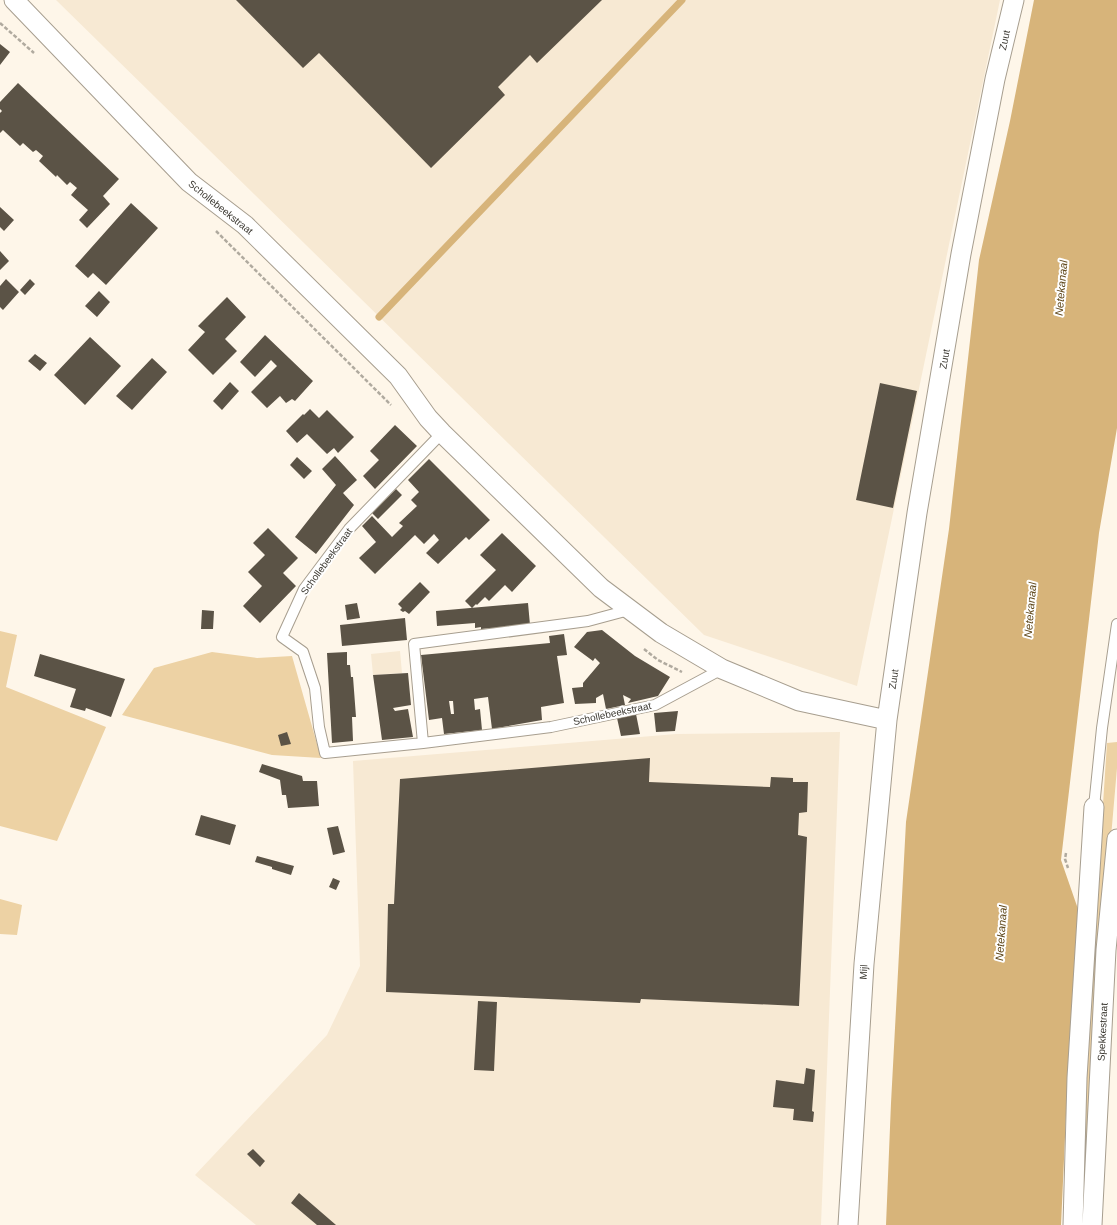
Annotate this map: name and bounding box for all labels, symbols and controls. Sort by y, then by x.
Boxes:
street label: Zuut [997,29,1012,51]
street label: Schollebeekstraat [186,178,255,237]
water label: Netekanaal [1053,259,1069,316]
street label: Zuut [937,348,952,370]
street label: Schollebeekstraat [299,526,354,597]
water label: Netekanaal [1022,581,1038,638]
street label: Zuut [887,668,900,690]
street label: Schollebeekstraat [572,700,652,727]
water label: Netekanaal [993,904,1009,961]
street label: Mijl [857,964,870,980]
street label: Spekkestraat [1095,1002,1110,1061]

